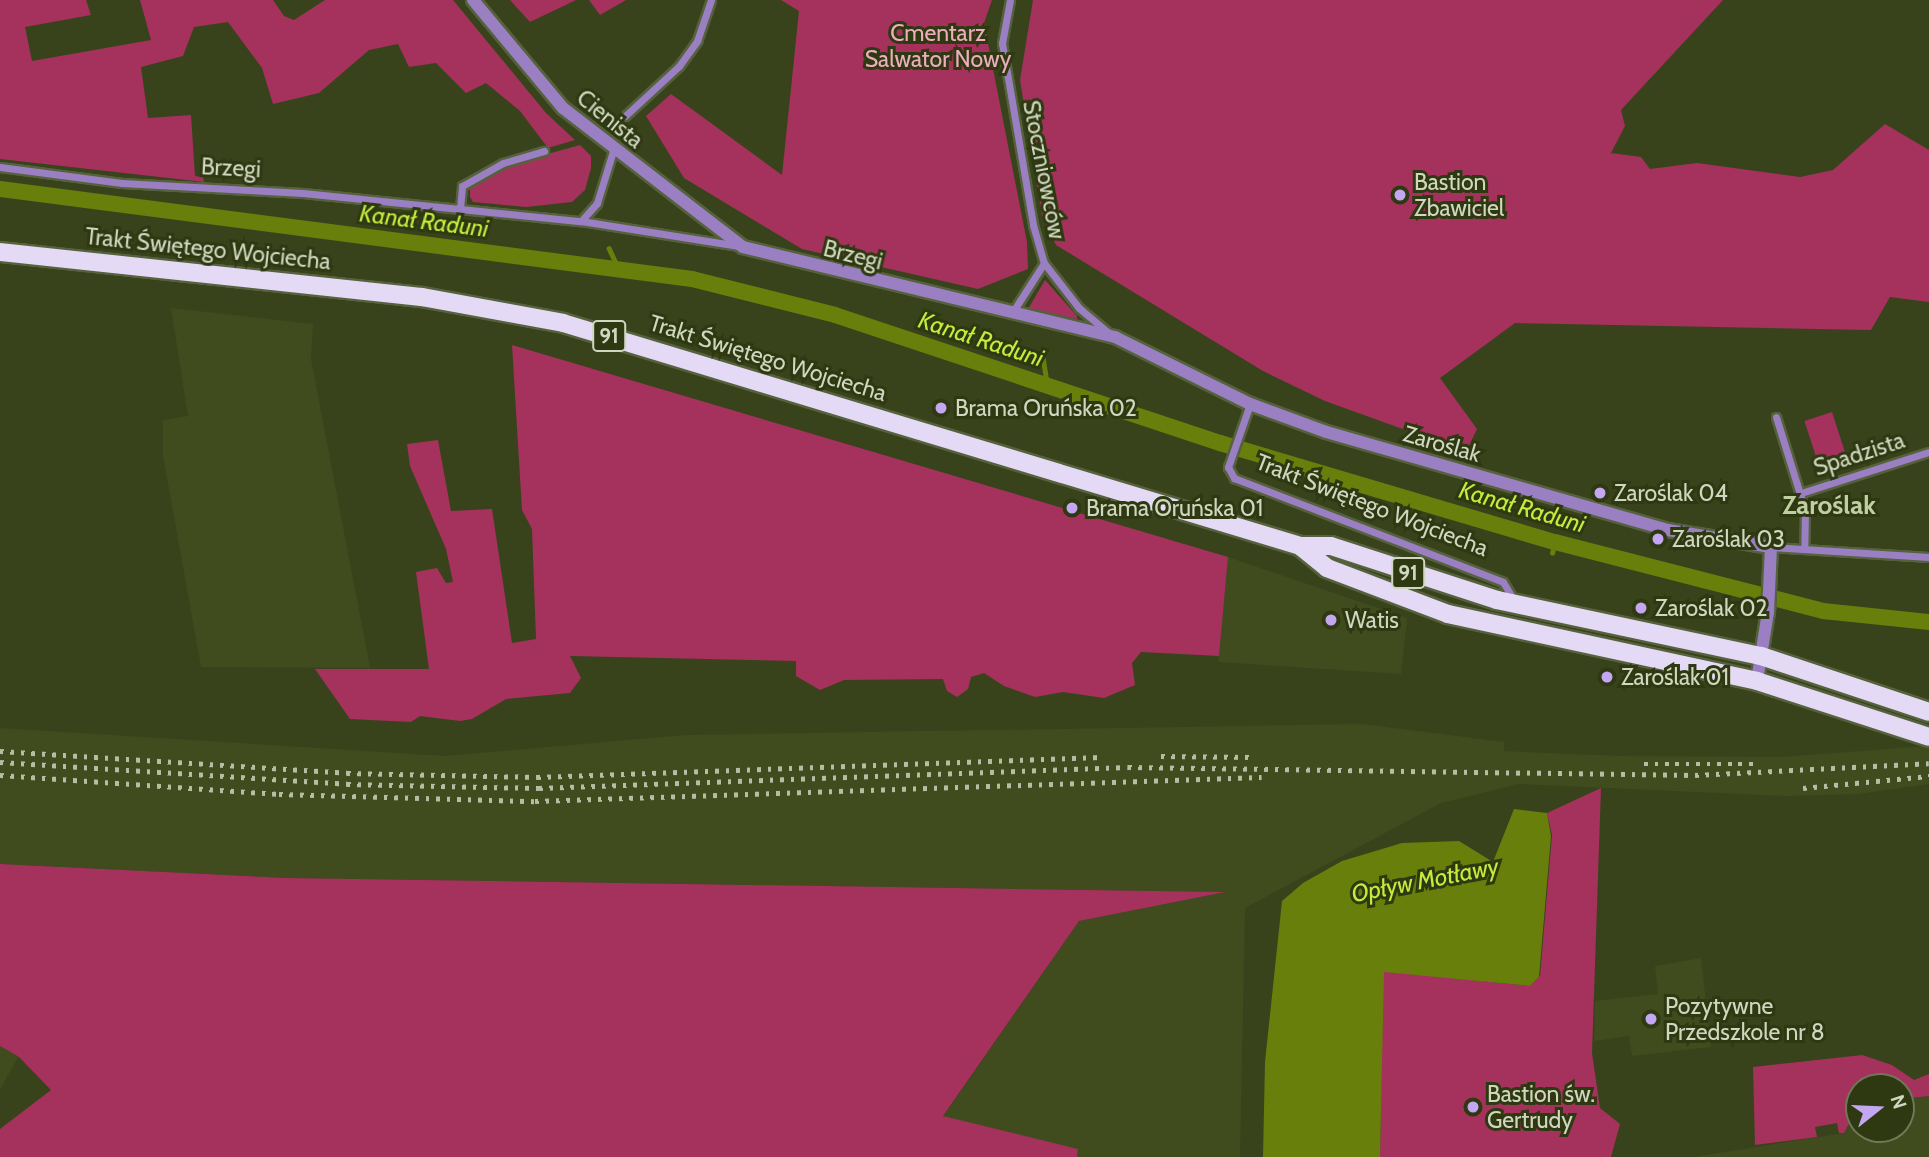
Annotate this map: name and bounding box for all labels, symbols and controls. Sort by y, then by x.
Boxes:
park label: Cmentarz Salwator Nowy [865,19,1011,73]
street label: Cienista [571,84,649,154]
street label: Stoczniowców [1017,98,1071,242]
street label: Brzegi [200,153,262,183]
place label: Bastion Zbawiciel [1414,168,1504,222]
marker: Bastion Zbawiciel [1392,187,1408,203]
water label: Kanał Raduni [358,199,490,243]
street label: Trakt Świętego Wojciecha [84,222,332,276]
street label: Brzegi [821,234,885,276]
water label: Kanał Raduni [915,305,1047,373]
street label: Trakt Świętego Wojciecha [646,309,890,407]
road number: 91 [592,318,626,354]
place label: Brama Oruńska 02 [955,394,1137,422]
marker: Brama Oruńska 02 [933,400,949,416]
street label: Zaroślak [1400,420,1484,468]
street label: Spadzista [1810,426,1908,482]
street label: Trakt Świętego Wojciecha [1252,448,1492,562]
water label: Kanał Raduni [1456,475,1588,539]
place label: Zaroślak 04 [1614,479,1728,507]
marker: Zaroślak 04 [1592,485,1608,501]
district label: Zaroślak [1782,490,1876,522]
place label: Brama Oruńska 01 [1086,494,1263,522]
marker: Brama Oruńska 01 [1064,500,1080,516]
place label: Zaroślak 03 [1672,525,1785,553]
marker: Zaroślak 03 [1650,531,1666,547]
road number: 91 [1390,556,1426,590]
place label: Zaroślak 02 [1655,594,1768,622]
marker: Zaroślak 02 [1633,600,1649,616]
place label: Watis [1345,606,1399,634]
marker: Watis [1323,612,1339,628]
place label: Zaroślak 01 [1621,663,1729,691]
marker: Zaroślak 01 [1599,669,1615,685]
water label: Opływ Motławy [1349,852,1501,908]
place label: Pozytywne Przedszkole nr 8 [1665,992,1825,1046]
marker: Pozytywne Przedszkole nr 8 [1643,1011,1659,1027]
north arrow [1845,1073,1915,1143]
place label: Bastion św. Gertrudy [1487,1080,1595,1134]
text: N [1886,1092,1912,1112]
marker: Bastion św. Gertrudy [1465,1099,1481,1115]

